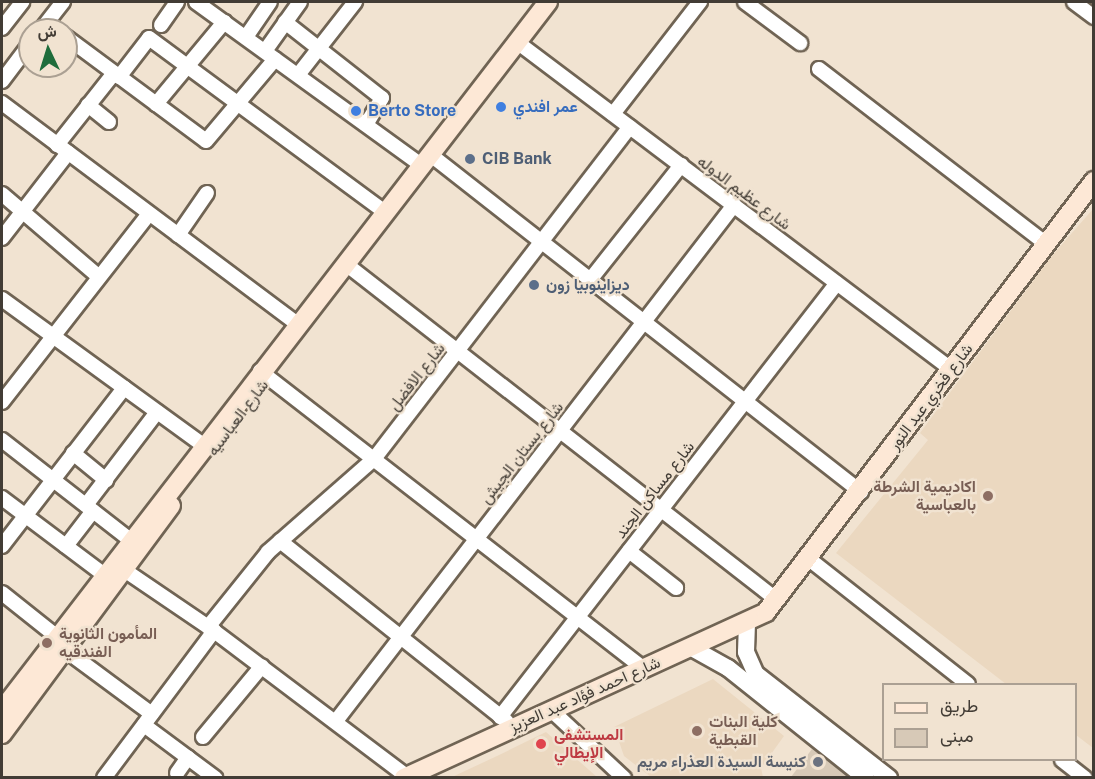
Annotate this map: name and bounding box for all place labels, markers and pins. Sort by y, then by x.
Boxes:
place label: عمر افندي [513,97,578,117]
marker: عمر افندي [494,100,508,114]
place label: Berto Store [368,101,456,121]
marker: Berto Store [349,104,363,118]
place label: CIB Bank [482,149,552,169]
marker: CIB Bank [463,152,477,166]
place label: ديزاينوبيا زون [546,275,630,295]
marker: ديزاينوبيا زون [527,278,541,292]
place label: اكاديمية الشرطة بالعباسية [873,477,976,515]
marker: اكاديمية الشرطة بالعباسية [981,489,995,503]
place label: المأمون الثانوية الفندقيه [59,624,157,662]
marker: المأمون الثانوية الفندقيه [40,636,54,650]
place label: كلية البنات القبطية [709,712,778,750]
marker: كلية البنات القبطية [690,724,704,738]
place label: المستشفى الإيطالي [554,725,623,763]
marker: المستشفى الإيطالي [532,735,550,753]
place label: كنيسة السيدة العذراء مريم [637,752,806,772]
marker: كنيسة السيدة العذراء مريم [811,755,825,769]

